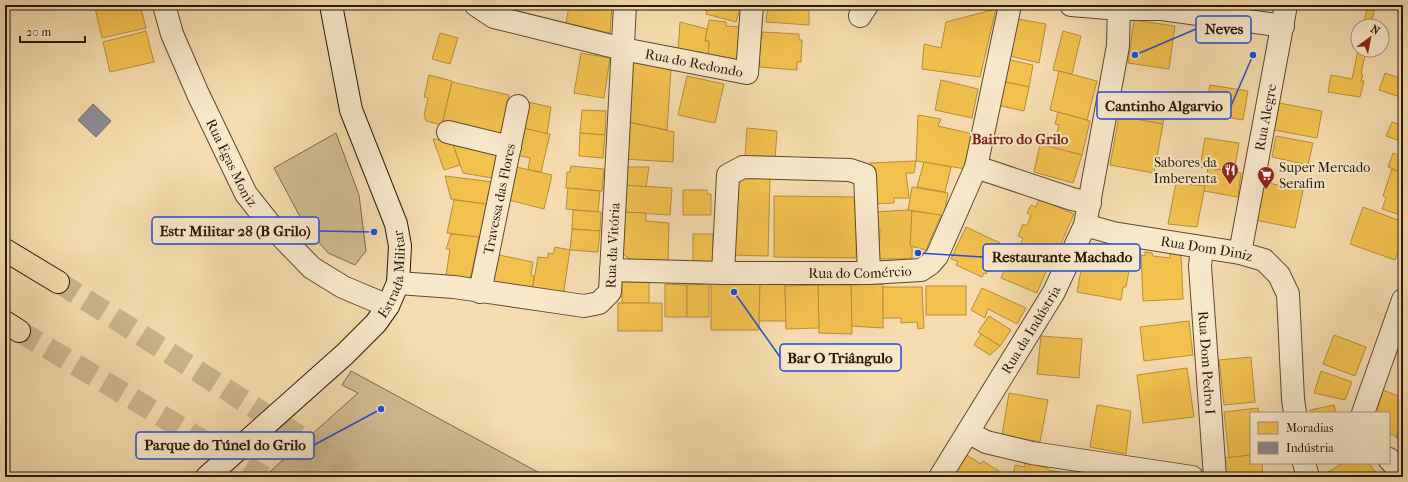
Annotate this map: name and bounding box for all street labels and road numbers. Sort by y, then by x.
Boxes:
street label: Rua do Redondo [644,45,745,81]
street label: Rua Alegre [1251,82,1280,152]
street label: Rua Egas Moniz [203,116,261,210]
street label: Travessa das Flores [479,142,519,256]
street label: Rua da Vitória [602,201,623,289]
street label: Estrada Militar [374,229,409,321]
street label: Rua Dom Diniz [1159,232,1255,265]
street label: Rua do Comércio [808,262,912,282]
street label: Rua da Indústria [997,283,1064,377]
street label: Rua Dom Pedro I [1195,310,1219,416]

